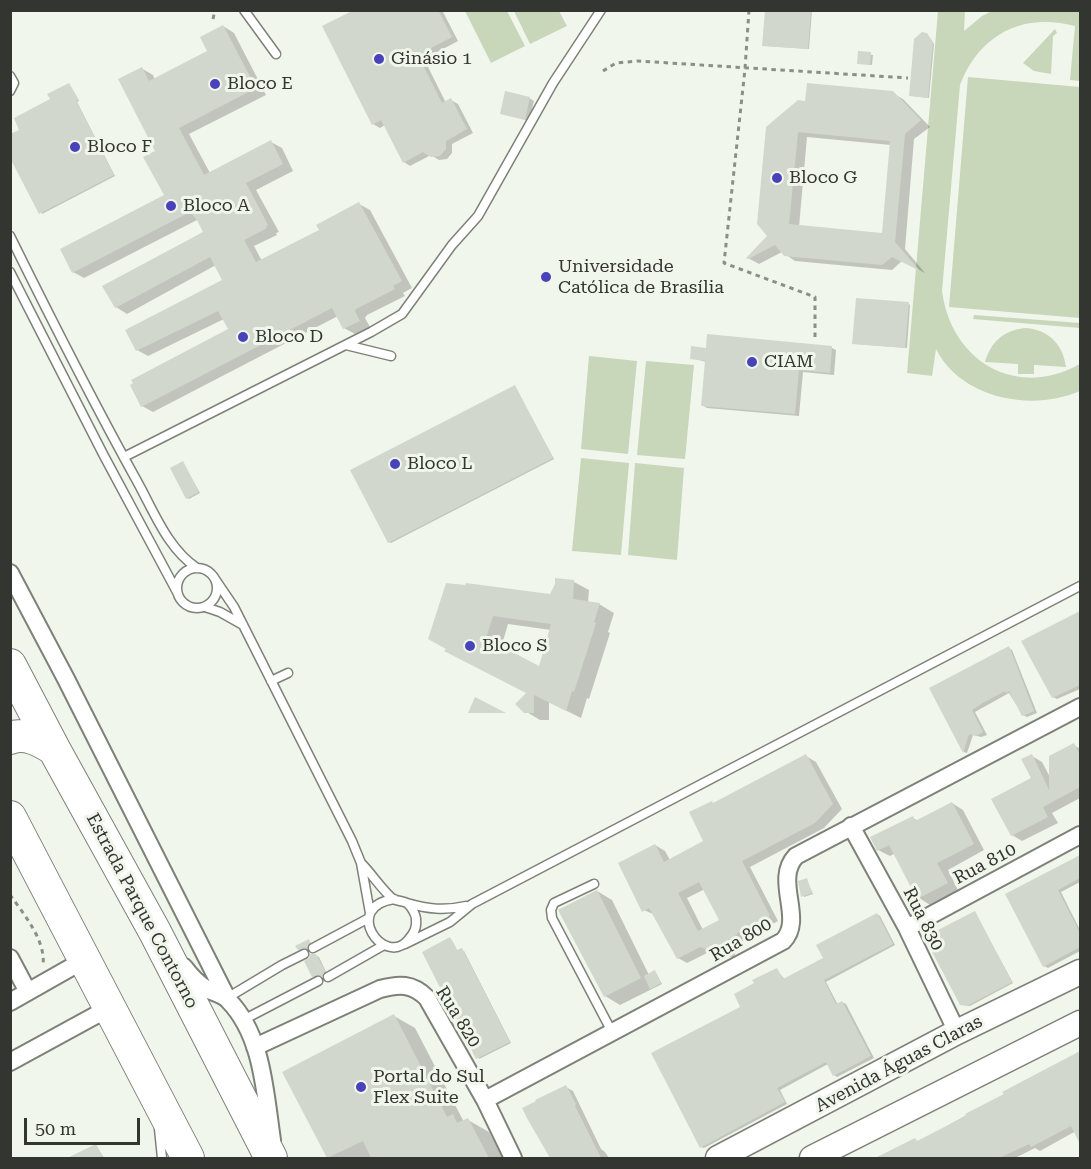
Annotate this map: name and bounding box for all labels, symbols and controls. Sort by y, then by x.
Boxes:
place label: Ginásio 1 [391,48,472,70]
marker: Ginásio 1 [372,52,386,66]
place label: Bloco E [227,73,293,95]
marker: Bloco E [208,77,222,91]
place label: Bloco F [87,136,152,158]
marker: Bloco F [68,140,82,154]
place label: Bloco G [789,167,857,189]
marker: Bloco G [770,171,784,185]
place label: Bloco A [183,195,250,217]
marker: Bloco A [164,199,178,213]
place label: Universidade Católica de Brasília [558,256,724,298]
marker: Universidade Católica de Brasília [539,270,553,284]
place label: Bloco D [255,326,323,348]
marker: Bloco D [236,330,250,344]
place label: CIAM [764,351,813,373]
marker: CIAM [745,355,759,369]
place label: Bloco L [407,453,472,475]
marker: Bloco L [388,457,402,471]
place label: Bloco S [482,635,548,657]
marker: Bloco S [463,639,477,653]
street label: Estrada Parque Contorno [81,810,203,1012]
street label: Rua 810 [950,839,1020,889]
street label: Rua 830 [898,884,948,954]
street label: Rua 800 [706,913,776,967]
street label: Rua 820 [431,982,485,1052]
street label: Avenida Águas Claras [812,1011,986,1117]
place label: Portal do Sul Flex Suite [373,1066,485,1108]
marker: Portal do Sul Flex Suite [354,1080,368,1094]
scale bar [27,1106,142,1144]
text: 50 m [35,1118,76,1139]

